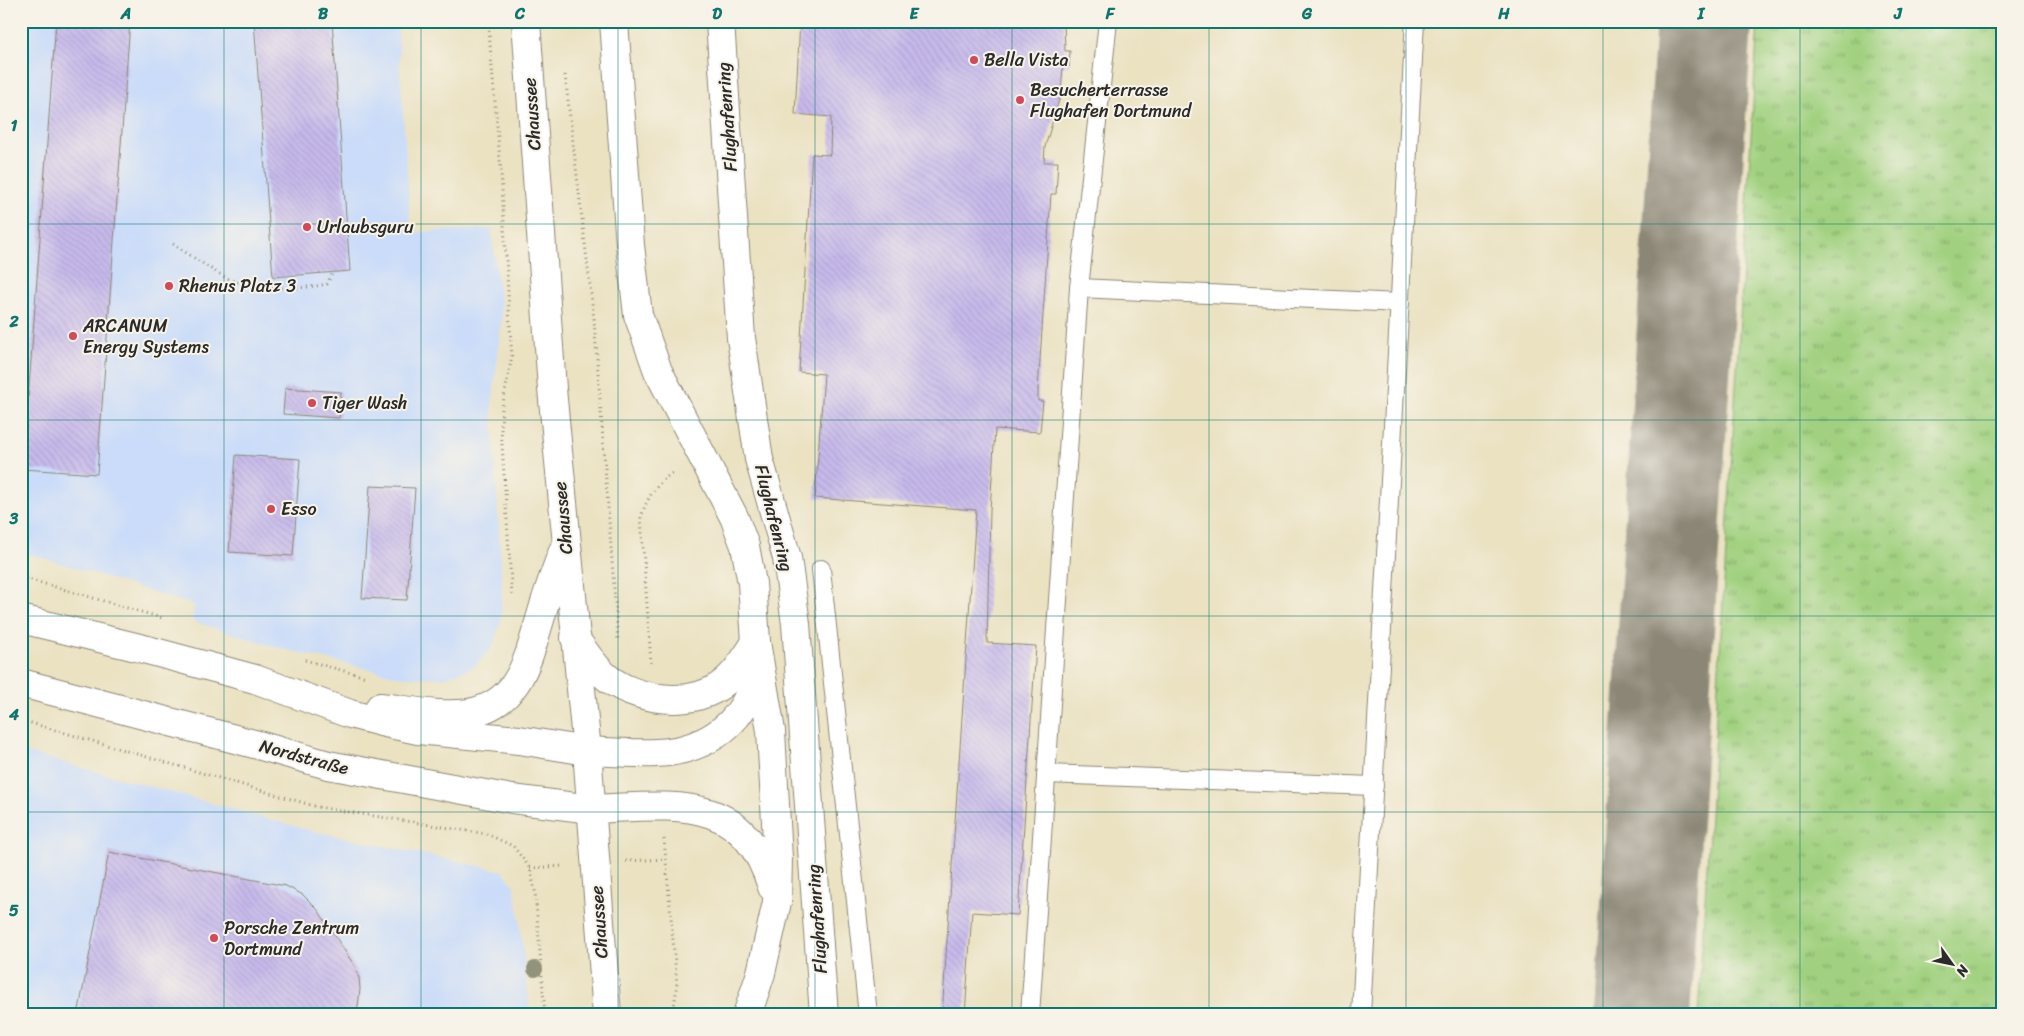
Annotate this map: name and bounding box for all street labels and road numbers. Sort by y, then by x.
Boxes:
street label: Flughafenring [707,61,747,173]
street label: Chaussee [513,77,551,151]
street label: Flughafenring [745,461,803,575]
street label: Chaussee [544,480,582,556]
street label: Nordstraße [256,730,353,784]
street label: Flughafenring [797,863,837,975]
street label: Chaussee [580,885,618,959]

